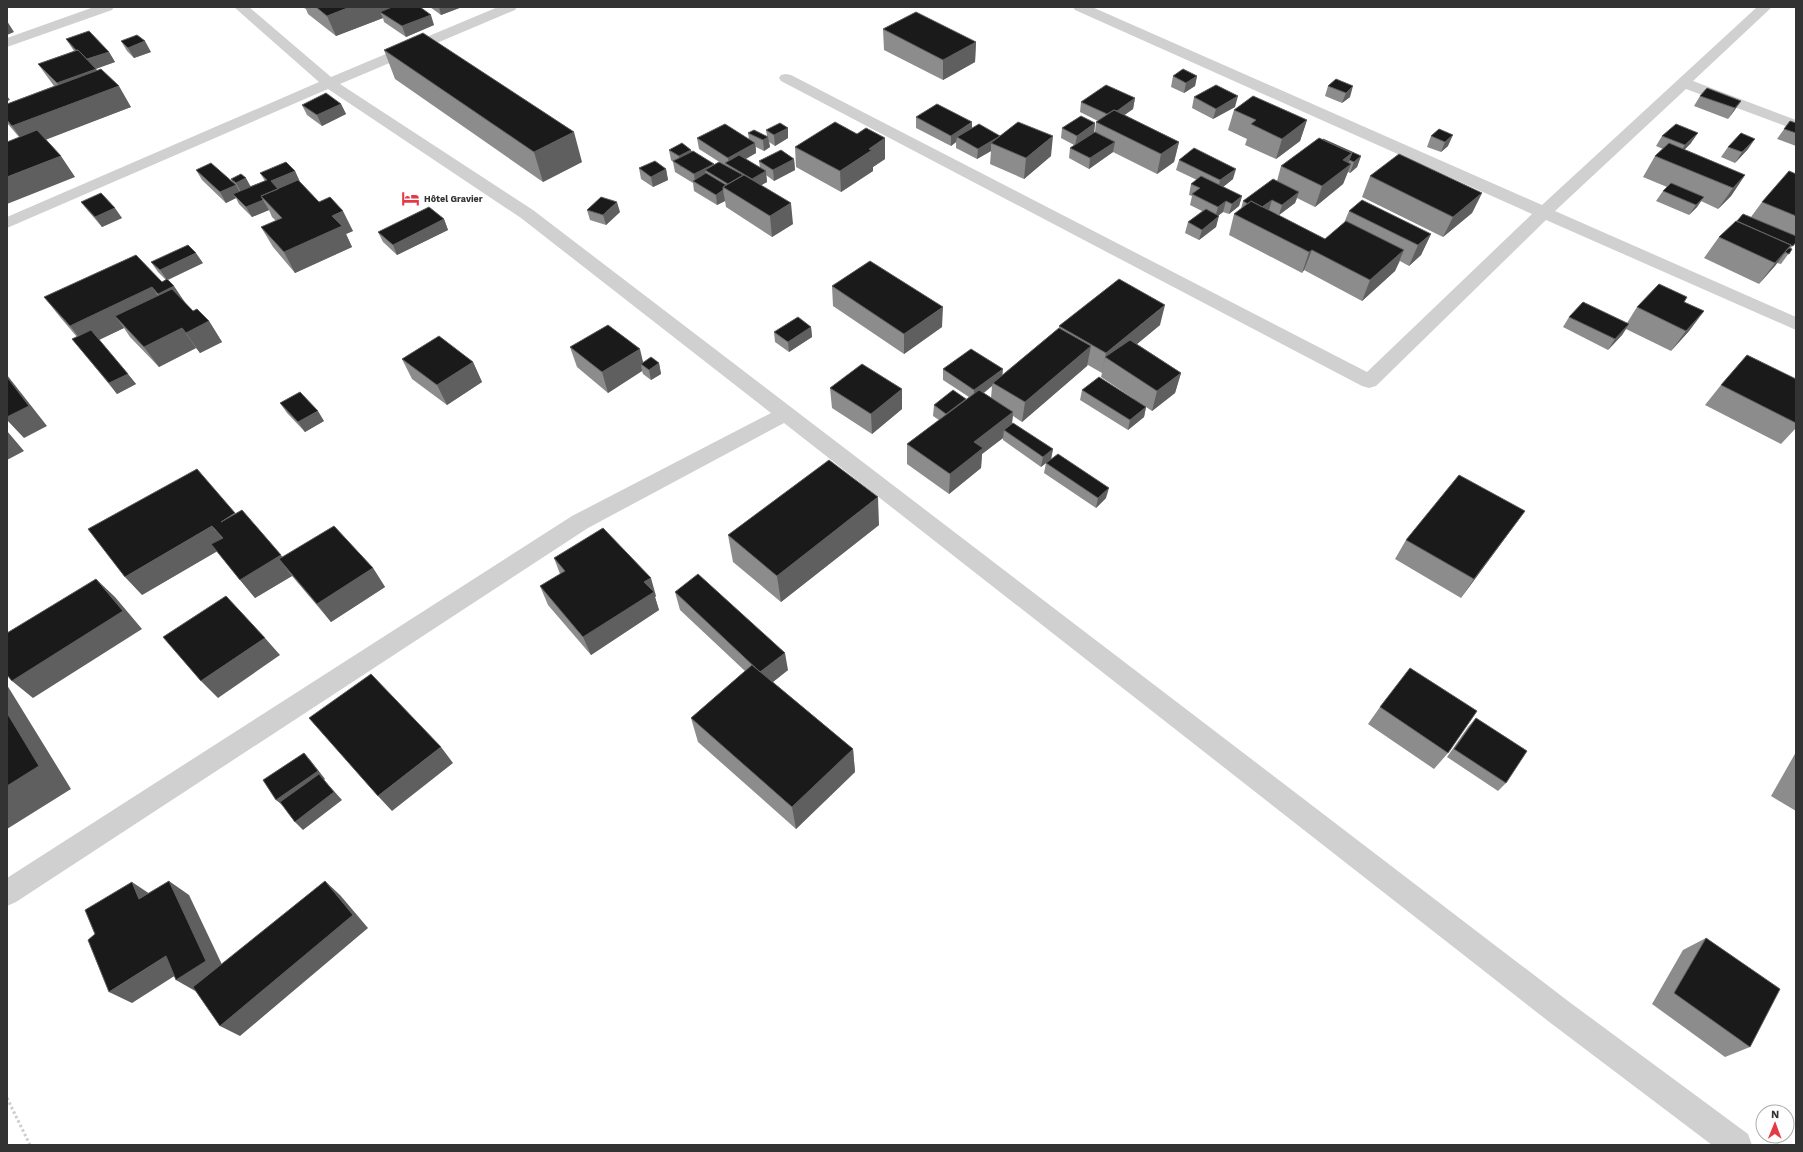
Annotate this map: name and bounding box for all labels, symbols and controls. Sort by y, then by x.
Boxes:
hotel icon: Hôtel Gravier [401,189,421,209]
place label: Hôtel Gravier [424,194,483,204]
north arrow [1755,1104,1795,1144]
text: N [1771,1108,1779,1121]

